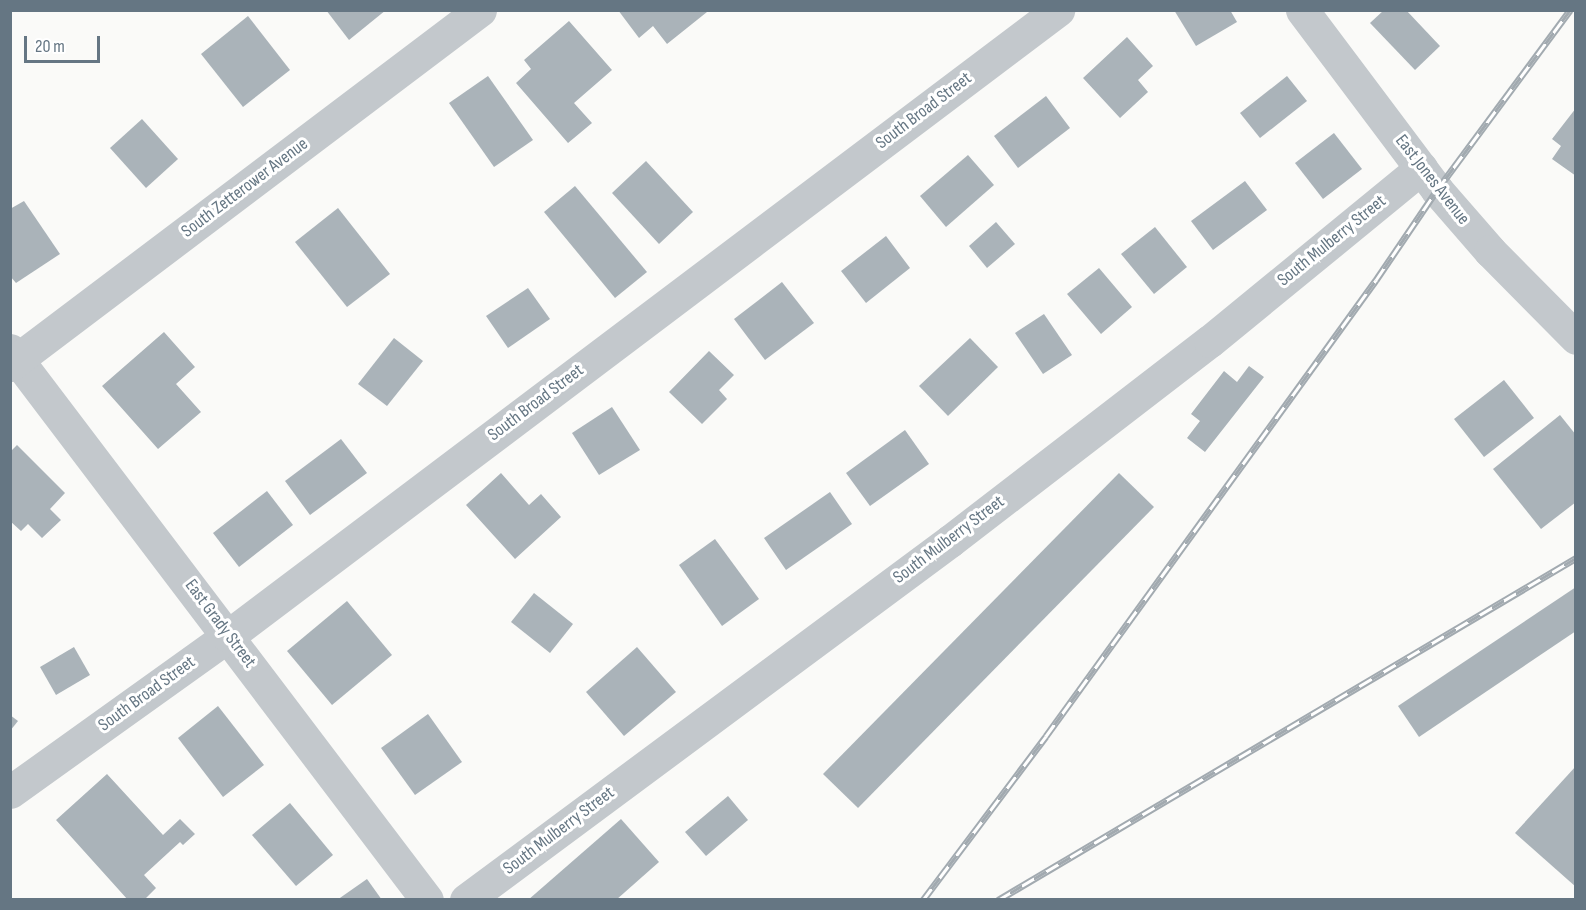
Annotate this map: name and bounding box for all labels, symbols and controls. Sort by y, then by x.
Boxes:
scale bar [27,24,104,62]
text: 20 m [35,36,65,57]
street label: South Broad Street [872,68,976,154]
street label: East Jones Avenue [1390,131,1474,229]
street label: South Zetterower Avenue [178,133,312,243]
street label: South Mulberry Street [1273,191,1391,291]
street label: South Broad Street [484,360,588,446]
street label: South Mulberry Street [889,491,1009,589]
street label: East Grady Street [180,576,260,672]
street label: South Broad Street [94,652,200,736]
street label: South Mulberry Street [499,782,619,880]

